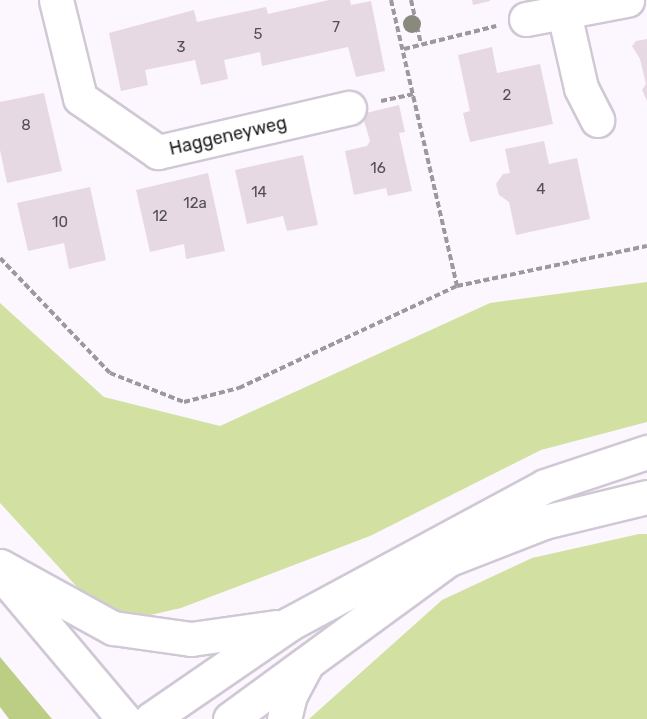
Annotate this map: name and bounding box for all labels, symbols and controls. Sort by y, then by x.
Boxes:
house number: 7 [332,19,340,37]
house number: 5 [254,26,262,44]
house number: 3 [176,39,186,57]
house number: 2 [503,87,511,105]
street label: Haggeneyweg [167,112,289,160]
house number: 8 [21,117,31,135]
house number: 16 [370,160,386,178]
house number: 4 [536,181,546,199]
house number: 14 [251,184,267,202]
house number: 12a [183,195,207,213]
house number: 12 [152,208,168,226]
house number: 10 [52,214,68,232]

